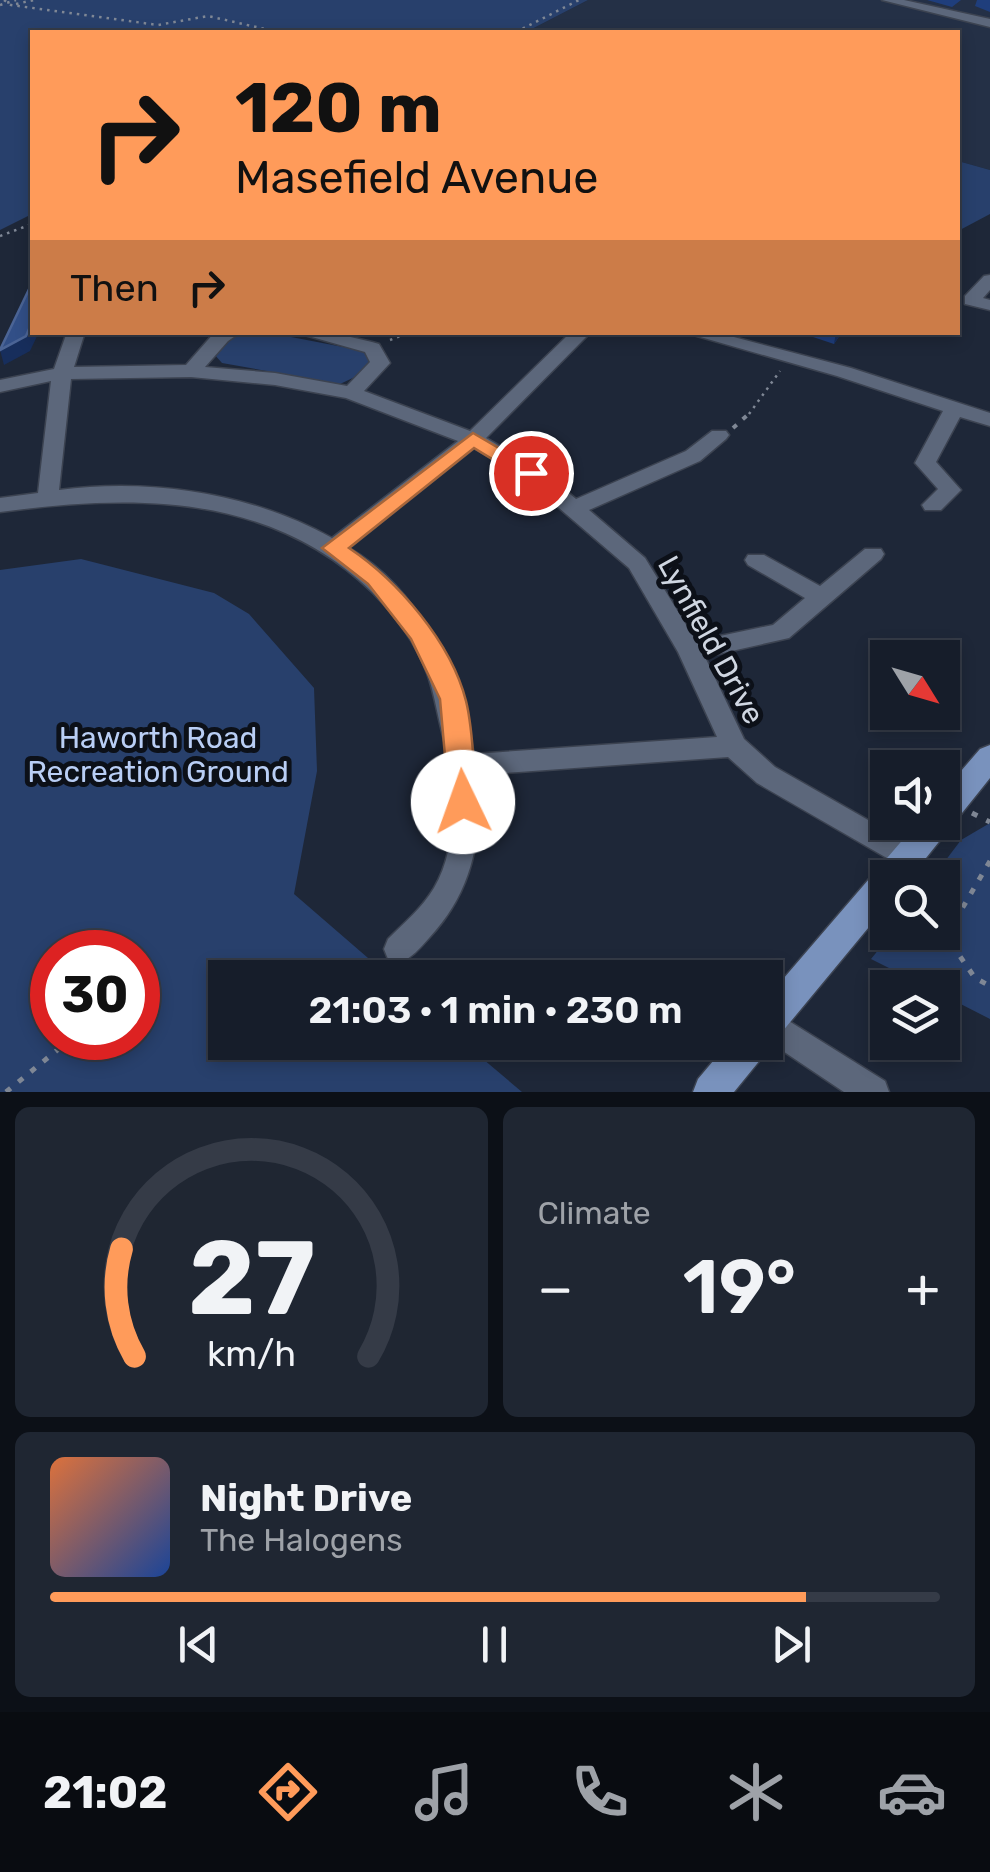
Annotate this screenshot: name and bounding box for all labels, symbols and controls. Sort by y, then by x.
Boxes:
text: 120 m [235,67,442,150]
icon: right [70,70,200,200]
text: Masefield Avenue [235,151,599,204]
icon: right [179,260,234,315]
text: Then [70,265,159,311]
pin [489,431,574,516]
icon: arrive [504,446,559,501]
street label: Lynfield Drive [650,550,772,730]
north arrow [870,640,960,730]
map controls [870,640,960,1060]
park label: Haworth Road Recreation Ground [27,720,289,790]
position arrow [411,750,515,854]
button: sound [870,750,960,840]
button: search [870,860,960,950]
speed limit sign: 30 [30,930,160,1060]
button: layers [870,970,960,1060]
text: 21:03 · 1 min · 230 m [308,987,683,1033]
text: Climate [538,1194,651,1232]
text: 27 [188,1217,315,1340]
text: 19° [683,1243,796,1332]
text: − [538,1256,573,1321]
text: + [906,1256,940,1321]
text: km/h [207,1333,296,1375]
text: Night Drive [200,1475,412,1521]
text: The Halogens [200,1521,403,1559]
icon: previous [171,1617,226,1672]
icon: pause [467,1617,522,1672]
icon: next [764,1617,819,1672]
icon: directions [253,1757,323,1827]
icon: music [409,1757,479,1827]
icon: phone [565,1757,635,1827]
icon: climate [721,1757,791,1827]
icon: car [877,1757,947,1827]
text: 21:02 [43,1766,168,1819]

